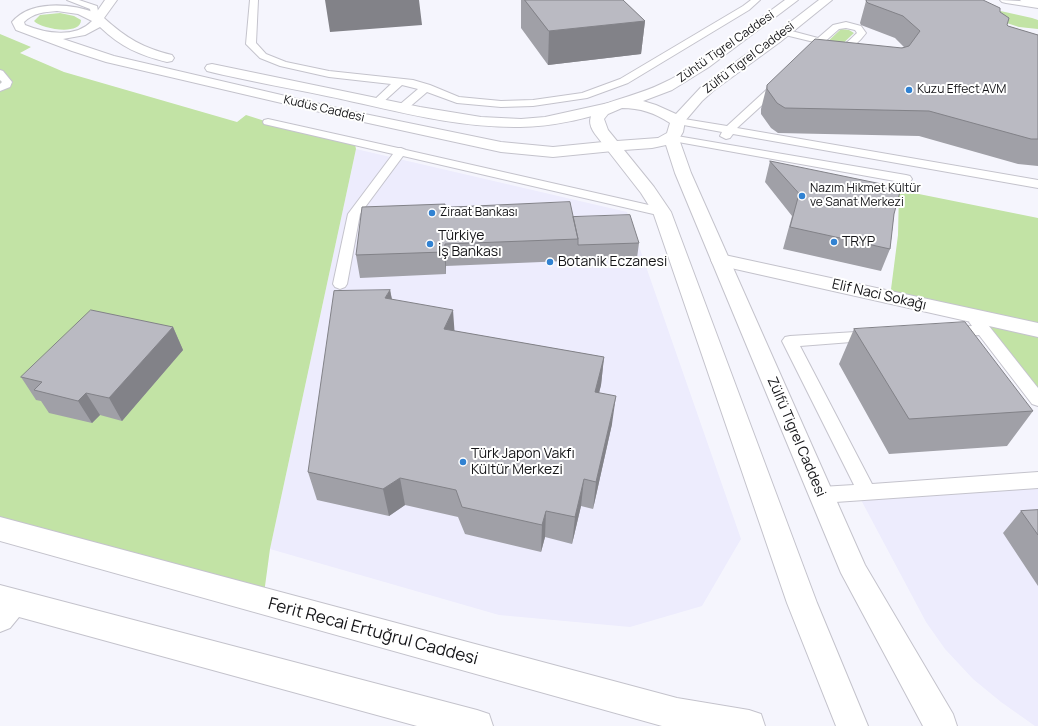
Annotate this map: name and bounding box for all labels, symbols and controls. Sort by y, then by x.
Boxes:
street label: Zühtü Tigrel Caddesi [675,8,777,86]
street label: Zülfü Tigrel Caddesi [701,19,797,97]
place label: Kuzu Effect AVM [917,83,1006,97]
marker: Kuzu Effect AVM [904,85,914,95]
street label: Kudüs Caddesi [282,93,366,125]
place label: Nazım Hikmet Kültür ve Sanat Merkezi [810,182,921,210]
marker: Nazım Hikmet Kültür ve Sanat Merkezi [797,191,807,201]
place label: Ziraat Bankası [440,206,518,220]
marker: Ziraat Bankası [427,208,437,218]
place label: Türkiye İş Bankası [438,228,501,260]
place label: TRYP [842,234,875,250]
marker: TRYP [829,237,839,247]
marker: Türkiye İş Bankası [425,239,435,249]
place label: Botanik Eczanesi [558,254,667,270]
marker: Botanik Eczanesi [545,257,555,267]
street label: Elif Naci Sokağı [830,276,928,314]
street label: Zülfü Tigrel Caddesi [763,375,829,499]
place label: Türk Japon Vakfı Kültür Merkezi [471,446,575,478]
marker: Türk Japon Vakfı Kültür Merkezi [458,457,468,467]
street label: Ferit Recai Ertuğrul Caddesi [266,594,480,670]

